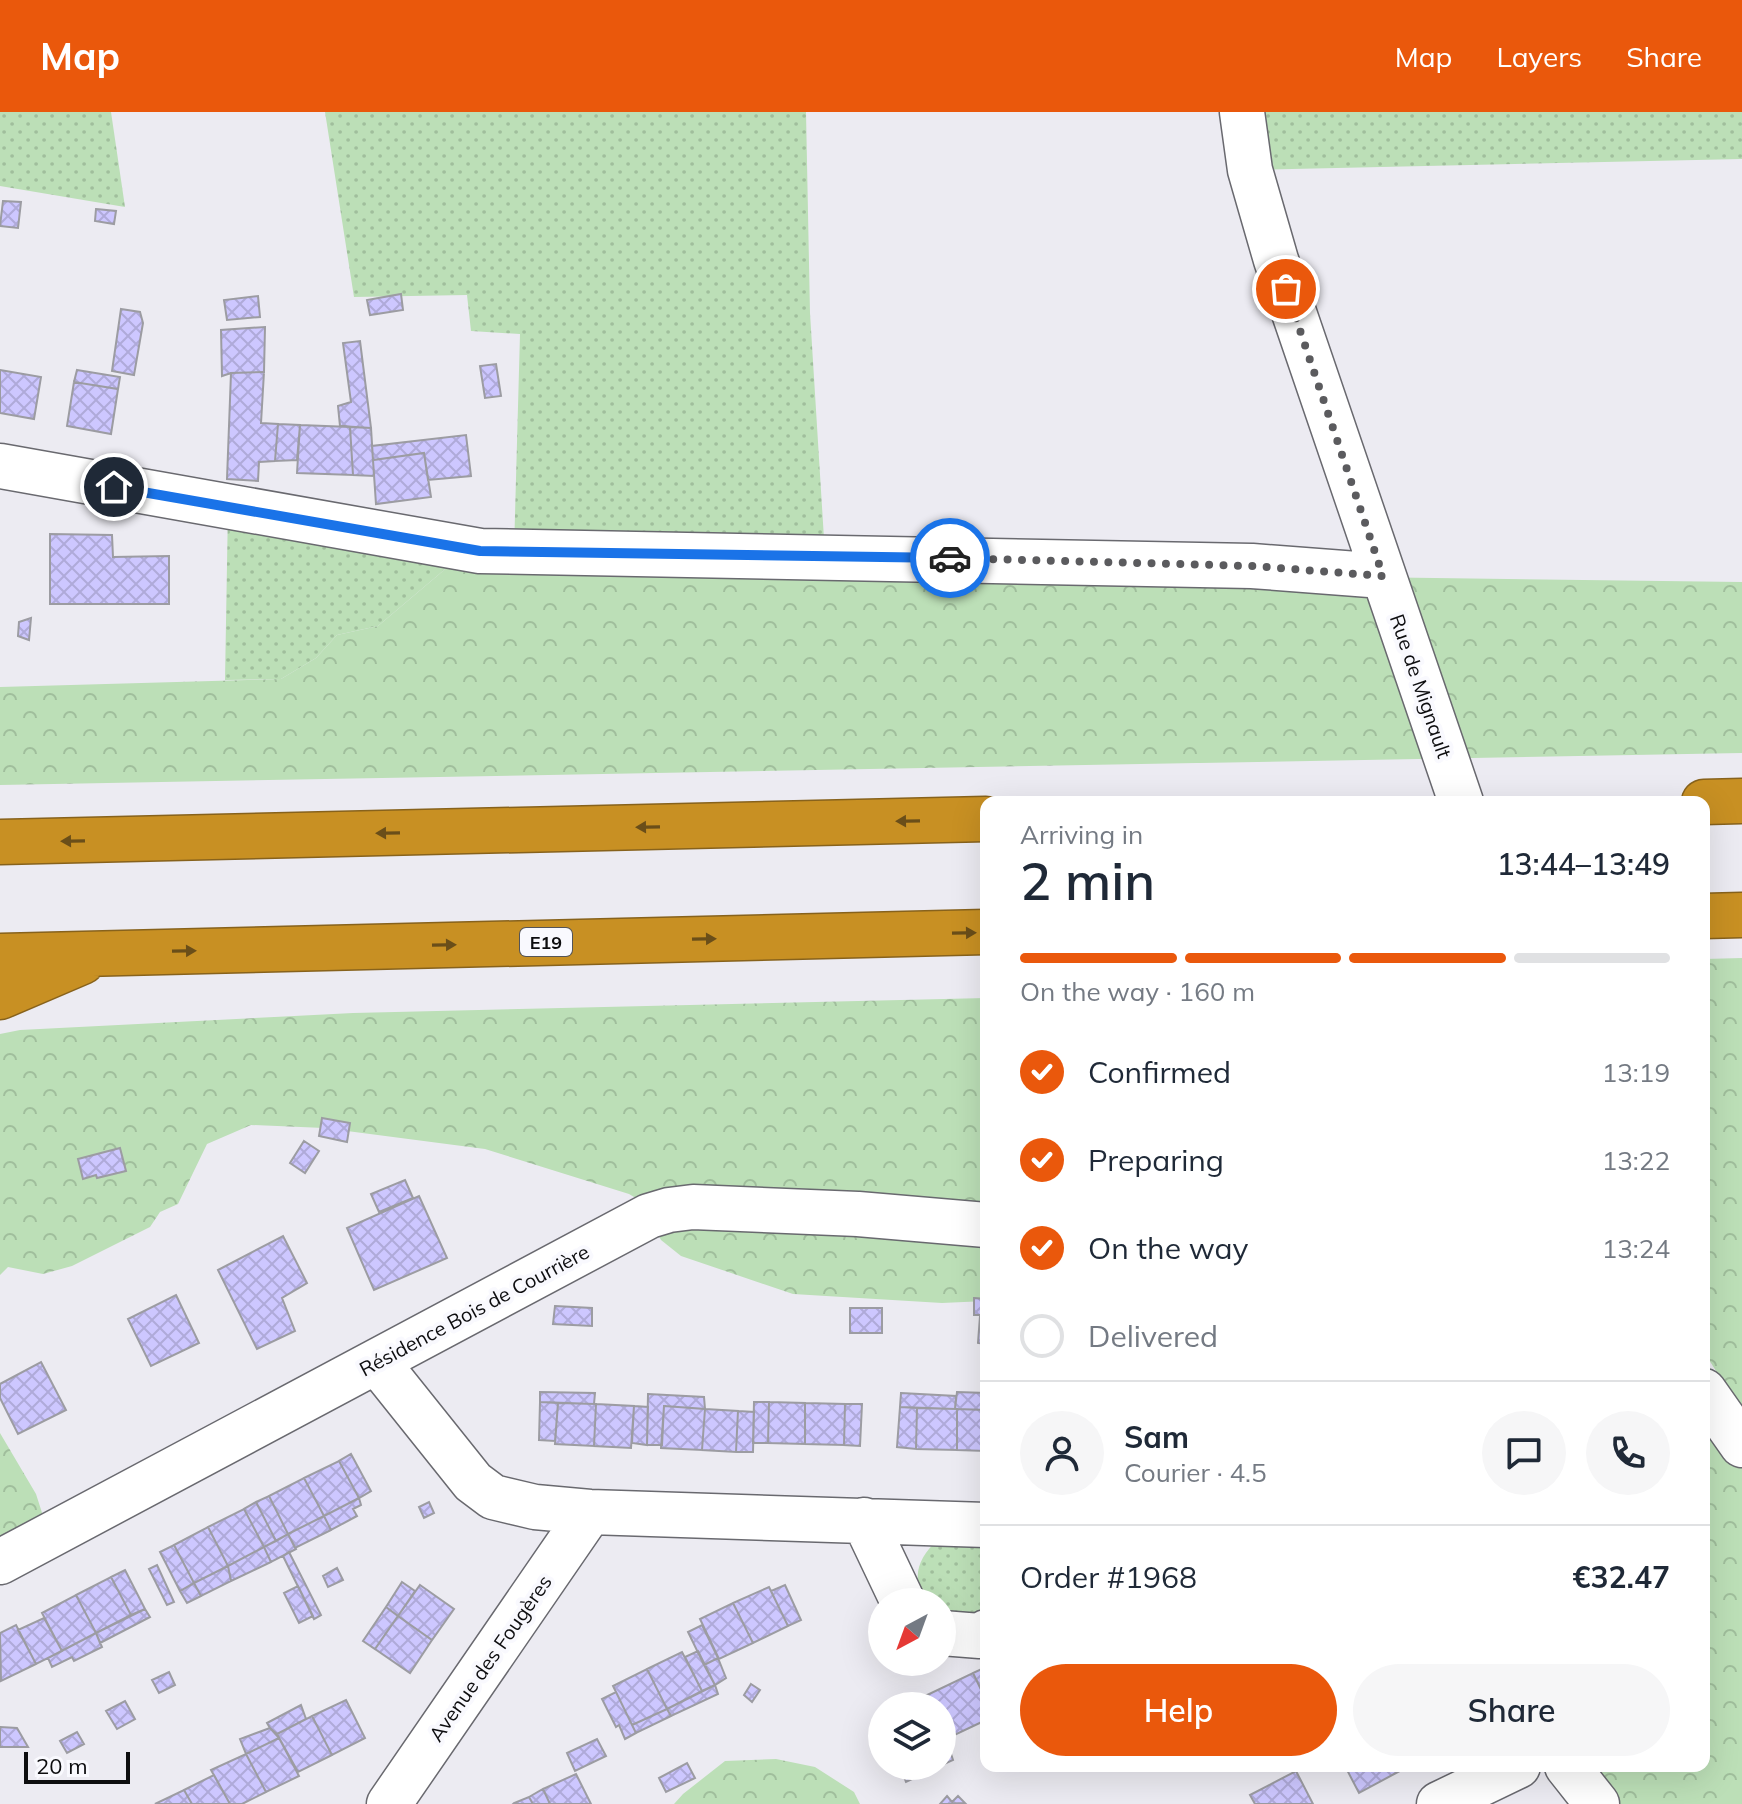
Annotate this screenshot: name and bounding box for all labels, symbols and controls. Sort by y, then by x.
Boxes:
text: Map [40,32,120,80]
text: Map [1395,39,1452,74]
text: Layers [1496,39,1582,74]
text: Share [1626,39,1702,74]
pin [1252,255,1320,323]
icon: bag [1264,267,1308,311]
pin [80,453,148,521]
icon: home [92,465,136,509]
courier [910,518,990,598]
icon: car [928,536,972,580]
street label: Rue de Mignault [1385,611,1457,761]
one-way arrow [895,815,920,827]
text: Arriving in [1020,818,1143,851]
one-way arrow [635,821,660,834]
one-way arrow [375,827,400,840]
one-way arrow [60,834,85,847]
text: 13:44–13:49 [1497,845,1670,883]
text: 2 min [1020,848,1155,913]
one-way arrow [952,926,977,939]
road number: E19 [520,928,572,956]
one-way arrow [692,932,717,945]
one-way arrow [432,938,457,951]
one-way arrow [172,944,197,957]
text: On the way · 160 m [1020,975,1255,1008]
icon: check [1020,1050,1064,1094]
text: Confirmed [1088,1053,1231,1091]
text: 13:19 [1602,1056,1670,1089]
icon: check [1020,1138,1064,1182]
text: Preparing [1088,1141,1224,1179]
text: 13:22 [1602,1144,1670,1177]
icon: check [1020,1226,1064,1270]
text: On the way [1088,1229,1248,1267]
text: 13:24 [1602,1232,1670,1265]
street label: Résidence Bois de Courrière [355,1239,593,1381]
text: Delivered [1088,1317,1218,1355]
button: person [1020,1411,1104,1495]
button: chat [1482,1411,1566,1495]
button: phone [1586,1411,1670,1495]
text: Sam [1124,1418,1189,1456]
text: Courier · 4.5 [1124,1456,1267,1489]
text: Order #1968 [1020,1558,1197,1596]
text: €32.47 [1573,1558,1670,1596]
street label: Avenue des Fougères [423,1570,557,1746]
north arrow [868,1588,956,1676]
map controls [868,1588,956,1780]
button: Help [1020,1664,1337,1756]
button: Share [1353,1664,1670,1756]
button: layers [868,1692,956,1780]
scale bar [24,1748,130,1784]
text: 20 m [36,1752,87,1780]

